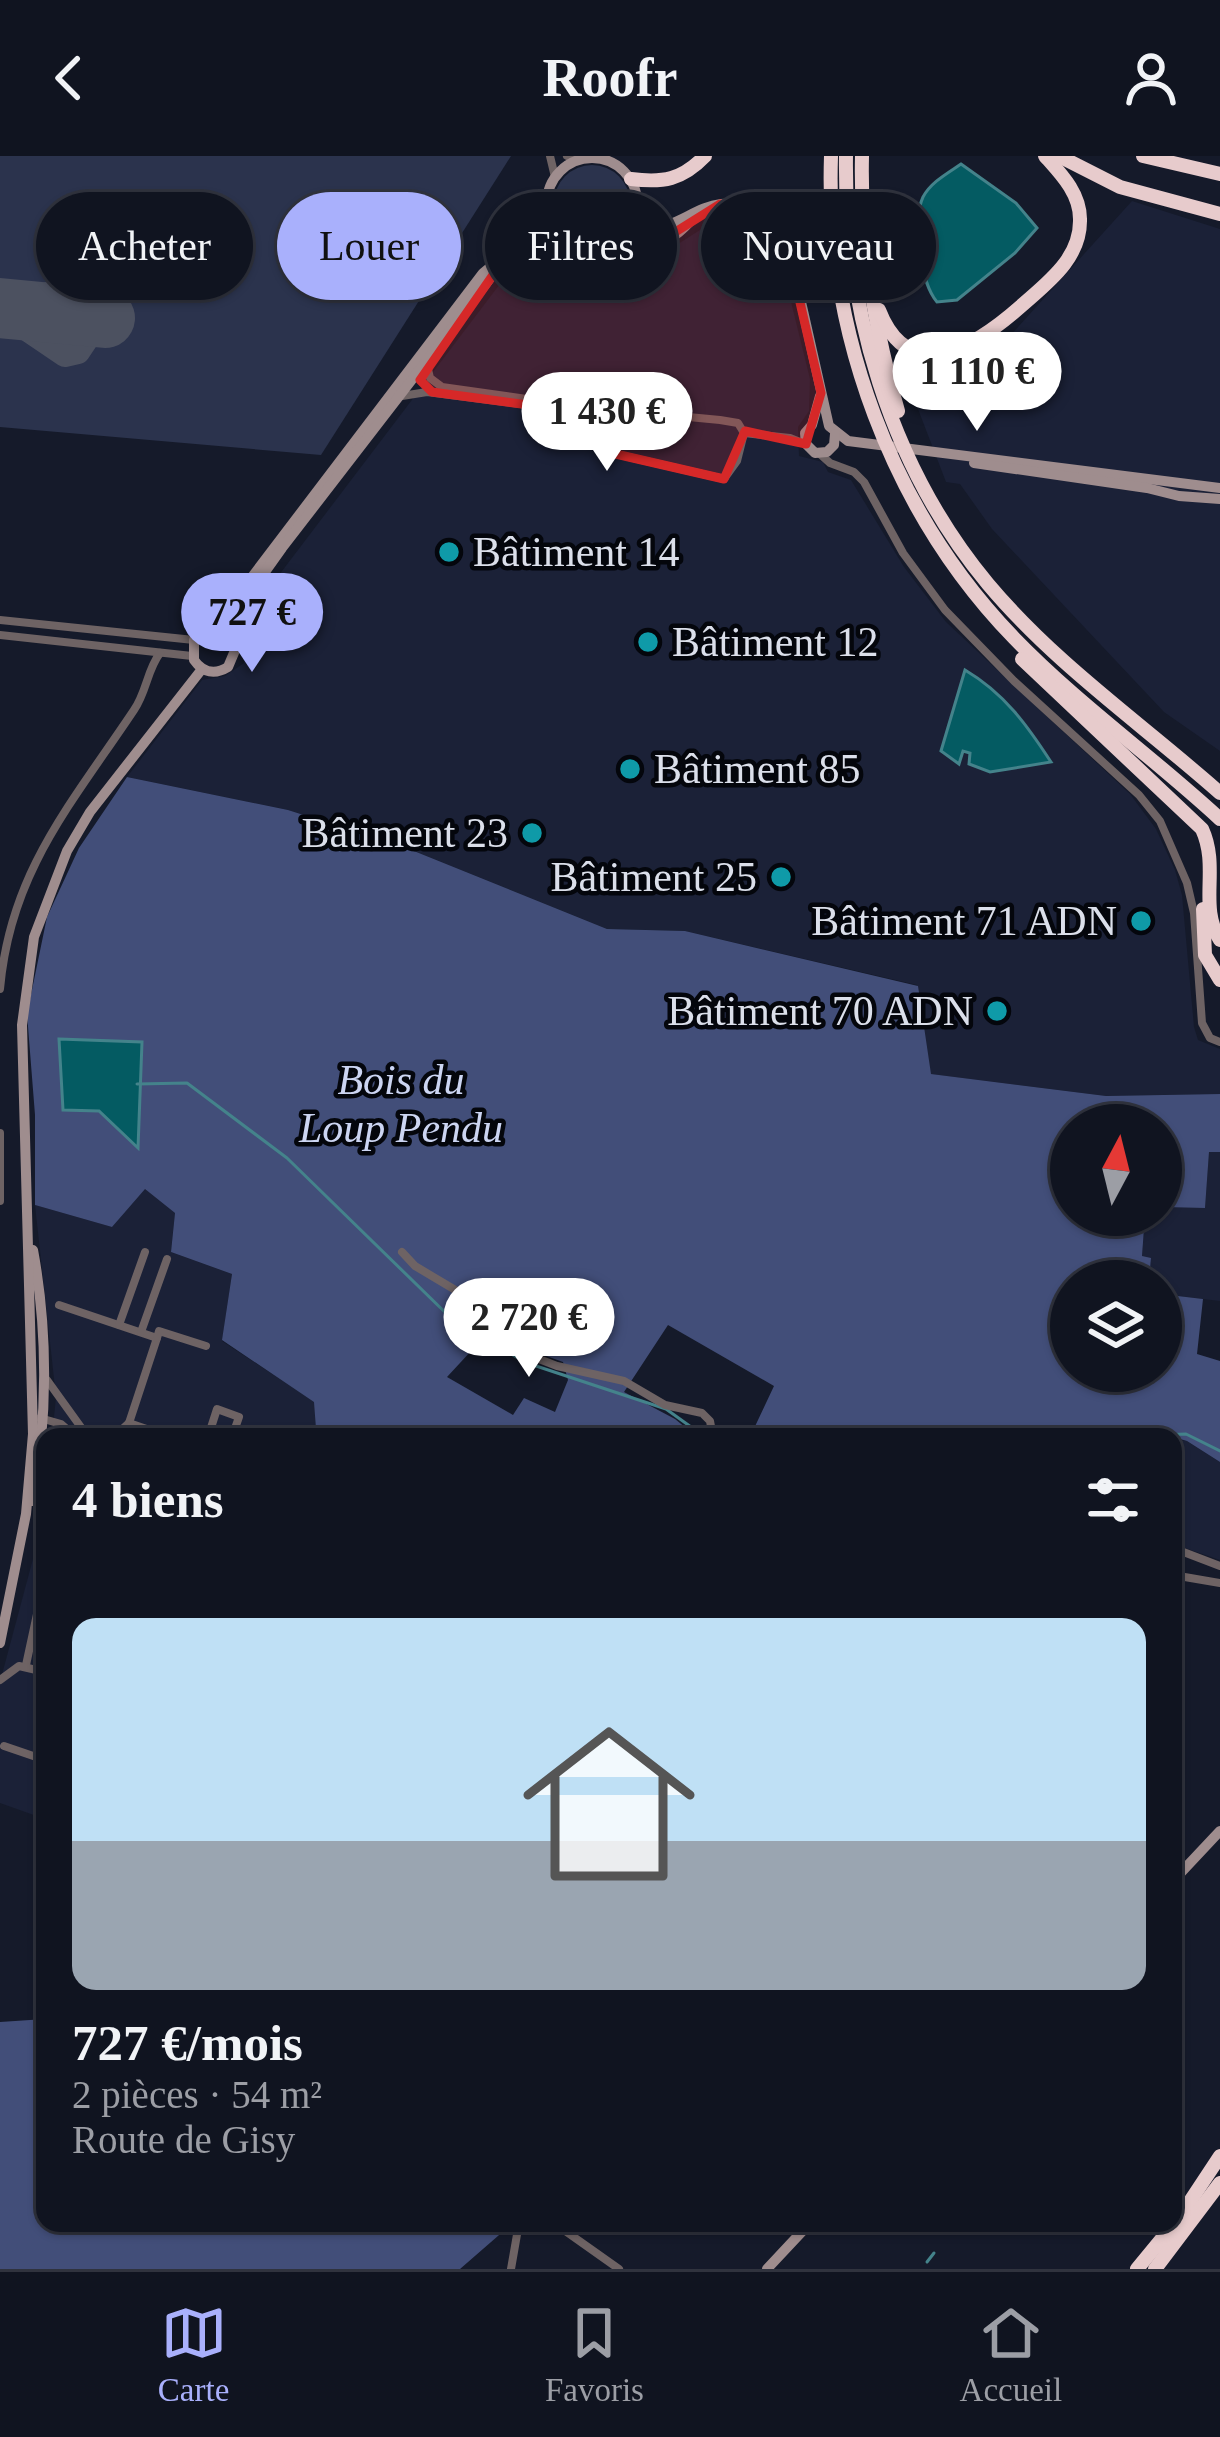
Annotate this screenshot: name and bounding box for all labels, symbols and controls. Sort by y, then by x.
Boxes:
icon: back [36,45,102,111]
icon: person [1118,45,1184,111]
text: Roofr [543,48,677,108]
chip: Acheter [36,192,253,300]
chip: Louer [277,192,461,300]
chip: Filtres [485,192,677,300]
chip: Nouveau [701,192,936,300]
pin: 1 110 € [866,332,1088,434]
text: 1 110 € [920,349,1034,392]
pin: 1 430 € [496,372,718,474]
text: 1 430 € [549,389,666,432]
place label: Bâtiment 14 [473,529,679,575]
marker: Bâtiment 14 [436,539,462,565]
pin: 727 € [168,573,336,675]
text: 727 € [208,590,296,633]
place label: Bâtiment 12 [672,619,878,665]
marker: Bâtiment 12 [635,629,661,655]
place label: Bâtiment 85 [654,746,860,792]
marker: Bâtiment 85 [617,756,643,782]
place label: Bâtiment 23 [302,810,508,856]
marker: Bâtiment 23 [519,820,545,846]
place label: Bâtiment 25 [551,854,757,900]
marker: Bâtiment 25 [768,864,794,890]
place label: Bâtiment 71 ADN [811,898,1117,944]
marker: Bâtiment 71 ADN [1128,908,1154,934]
place label: Bâtiment 70 ADN [667,988,973,1034]
marker: Bâtiment 70 ADN [984,998,1010,1024]
park label: Bois du Loup Pendu [298,1057,503,1151]
north arrow [1050,1104,1182,1236]
map controls [1050,1104,1182,1392]
button: layers [1050,1260,1182,1392]
pin: 2 720 € [418,1278,640,1380]
text: 2 720 € [471,1295,588,1338]
icon: filters [1080,1467,1146,1533]
text: 4 biens [72,1472,224,1528]
icon: home [501,1696,717,1912]
text: 727 €/mois [72,2015,303,2071]
text: 2 pièces · 54 m² [72,2073,322,2116]
text: Route de Gisy [72,2118,295,2161]
tab: Carte [158,2300,229,2409]
tab: Favoris [545,2300,644,2409]
tab: Accueil [960,2300,1062,2409]

